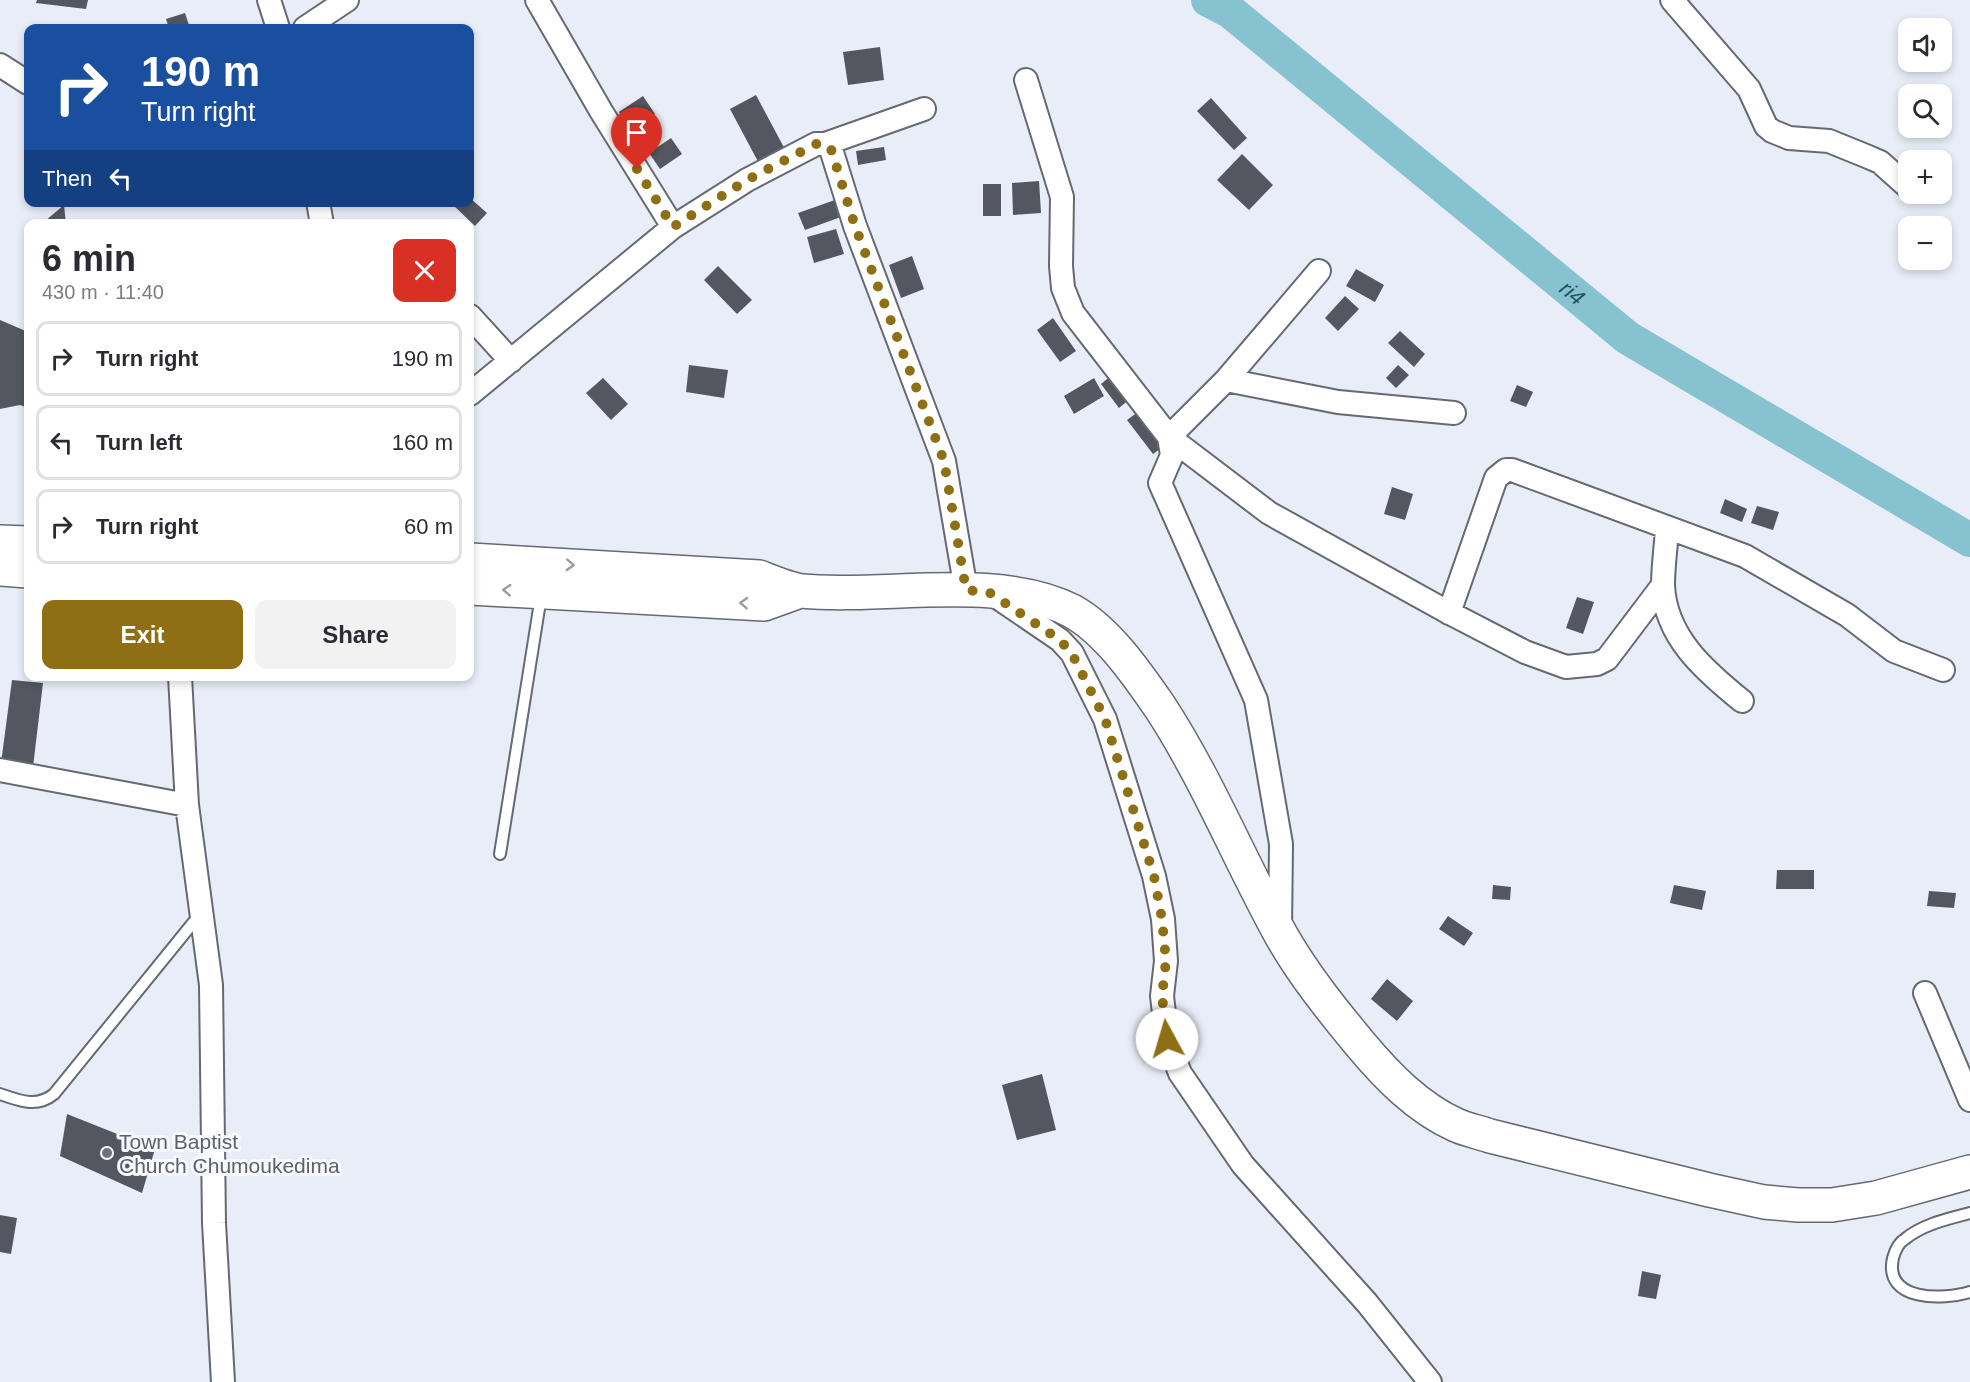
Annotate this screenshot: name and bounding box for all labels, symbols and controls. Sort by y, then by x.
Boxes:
map controls [1898,18,1952,270]
button: sound [1898,18,1952,72]
icon: right [42,48,120,126]
text: 190 m [141,48,260,95]
button: search [1898,84,1952,138]
text: Turn right [141,97,256,127]
pin [611,107,662,169]
icon: arrive [620,116,653,149]
button: + [1898,150,1952,204]
icon: left [104,162,137,195]
text: Then [42,166,92,191]
button: − [1898,216,1952,270]
text: 6 min [42,238,136,279]
button: close [393,239,456,302]
water label: ri4 [1555,275,1590,310]
text: 430 m · 11:40 [42,281,164,303]
icon: right [45,342,78,375]
text: Turn right [96,346,198,371]
text: 190 m [392,346,453,371]
icon: left [45,426,78,459]
text: Turn left [96,430,182,455]
text: 160 m [392,430,453,455]
icon: right [45,510,78,543]
text: Turn right [96,514,198,539]
text: 60 m [404,514,453,539]
one-way arrow [565,559,574,572]
one-way arrow [503,583,512,596]
one-way arrow [739,597,748,610]
button: Exit [42,600,243,669]
button: Share [255,600,456,669]
position arrow [1135,1007,1199,1071]
place label: Town Baptist Church Chumoukedima [119,1130,340,1177]
marker: Town Baptist Church Chumoukedima [100,1146,114,1160]

